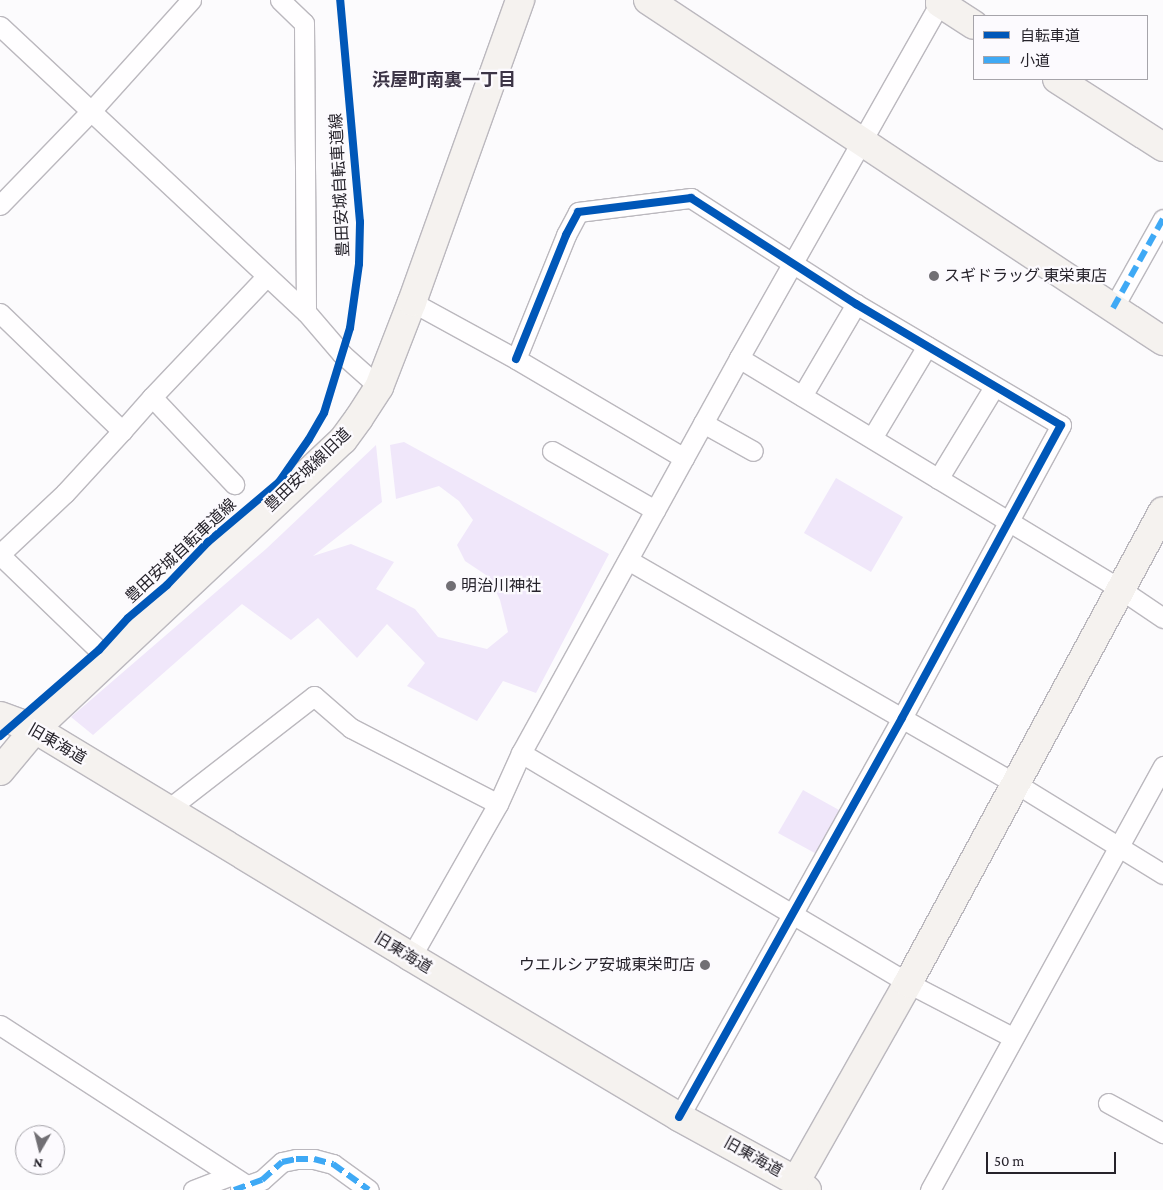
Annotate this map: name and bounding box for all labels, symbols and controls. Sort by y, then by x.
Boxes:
legend [973,15,1148,80]
text: 自転車道 [1020,28,1080,44]
text: 小道 [1020,53,1050,69]
district label: 浜屋町南裏一丁目 [372,69,516,91]
street label: 豊田安城自転車道線 [327,113,353,257]
place label: スギドラッグ 東栄東店 [944,266,1107,286]
marker: スギドラッグ 東栄東店 [928,270,940,282]
street label: 豊田安城線旧道 [261,424,355,516]
street label: 豊田安城自転車道線 [122,495,240,607]
place label: 明治川神社 [461,576,541,596]
marker: 明治川神社 [445,580,457,592]
street label: 旧東海道 [24,720,90,768]
street label: 旧東海道 [371,928,435,978]
place label: ウエルシア安城東栄町店 [519,955,695,975]
marker: ウエルシア安城東栄町店 [699,959,711,971]
north arrow [15,1125,65,1175]
street label: 旧東海道 [720,1133,786,1181]
scale bar [988,1142,1118,1174]
text: 50 m [994,1153,1024,1169]
text: N [32,1155,44,1172]

